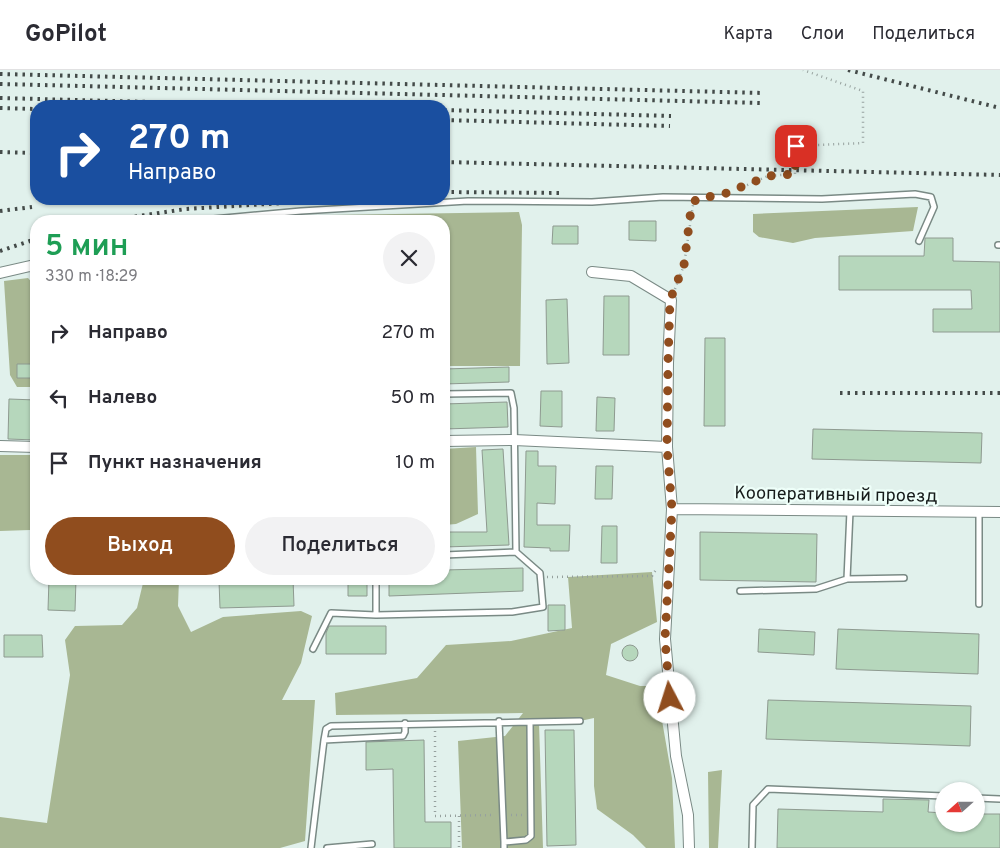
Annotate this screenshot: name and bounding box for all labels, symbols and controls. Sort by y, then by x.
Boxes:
text: GoPilot [25,20,107,50]
text: Карта [723,23,773,46]
text: Слои [801,23,844,46]
text: Поделиться [872,23,975,46]
text: 270 m [128,117,230,161]
icon: right [45,120,110,185]
pin [775,125,817,167]
icon: arrive [782,132,810,160]
text: Направо [128,160,216,187]
text: 5 мин [45,229,128,266]
button: close [383,232,435,284]
text: 330 m · 18:29 [45,267,138,287]
icon: right [45,319,73,347]
text: Направо [88,321,168,345]
text: 270 m [381,321,435,345]
icon: left [45,384,73,412]
text: Налево [88,386,157,410]
text: 50 m [390,386,435,410]
icon: arrive [45,449,73,477]
text: Пункт назначения [88,451,262,475]
text: 10 m [395,451,435,475]
street label: Кооперативный проезд [734,482,938,509]
button: Выход [45,517,235,575]
button: Поделиться [245,517,435,575]
position arrow [643,671,695,723]
north arrow [935,782,985,832]
map controls [935,782,985,832]

